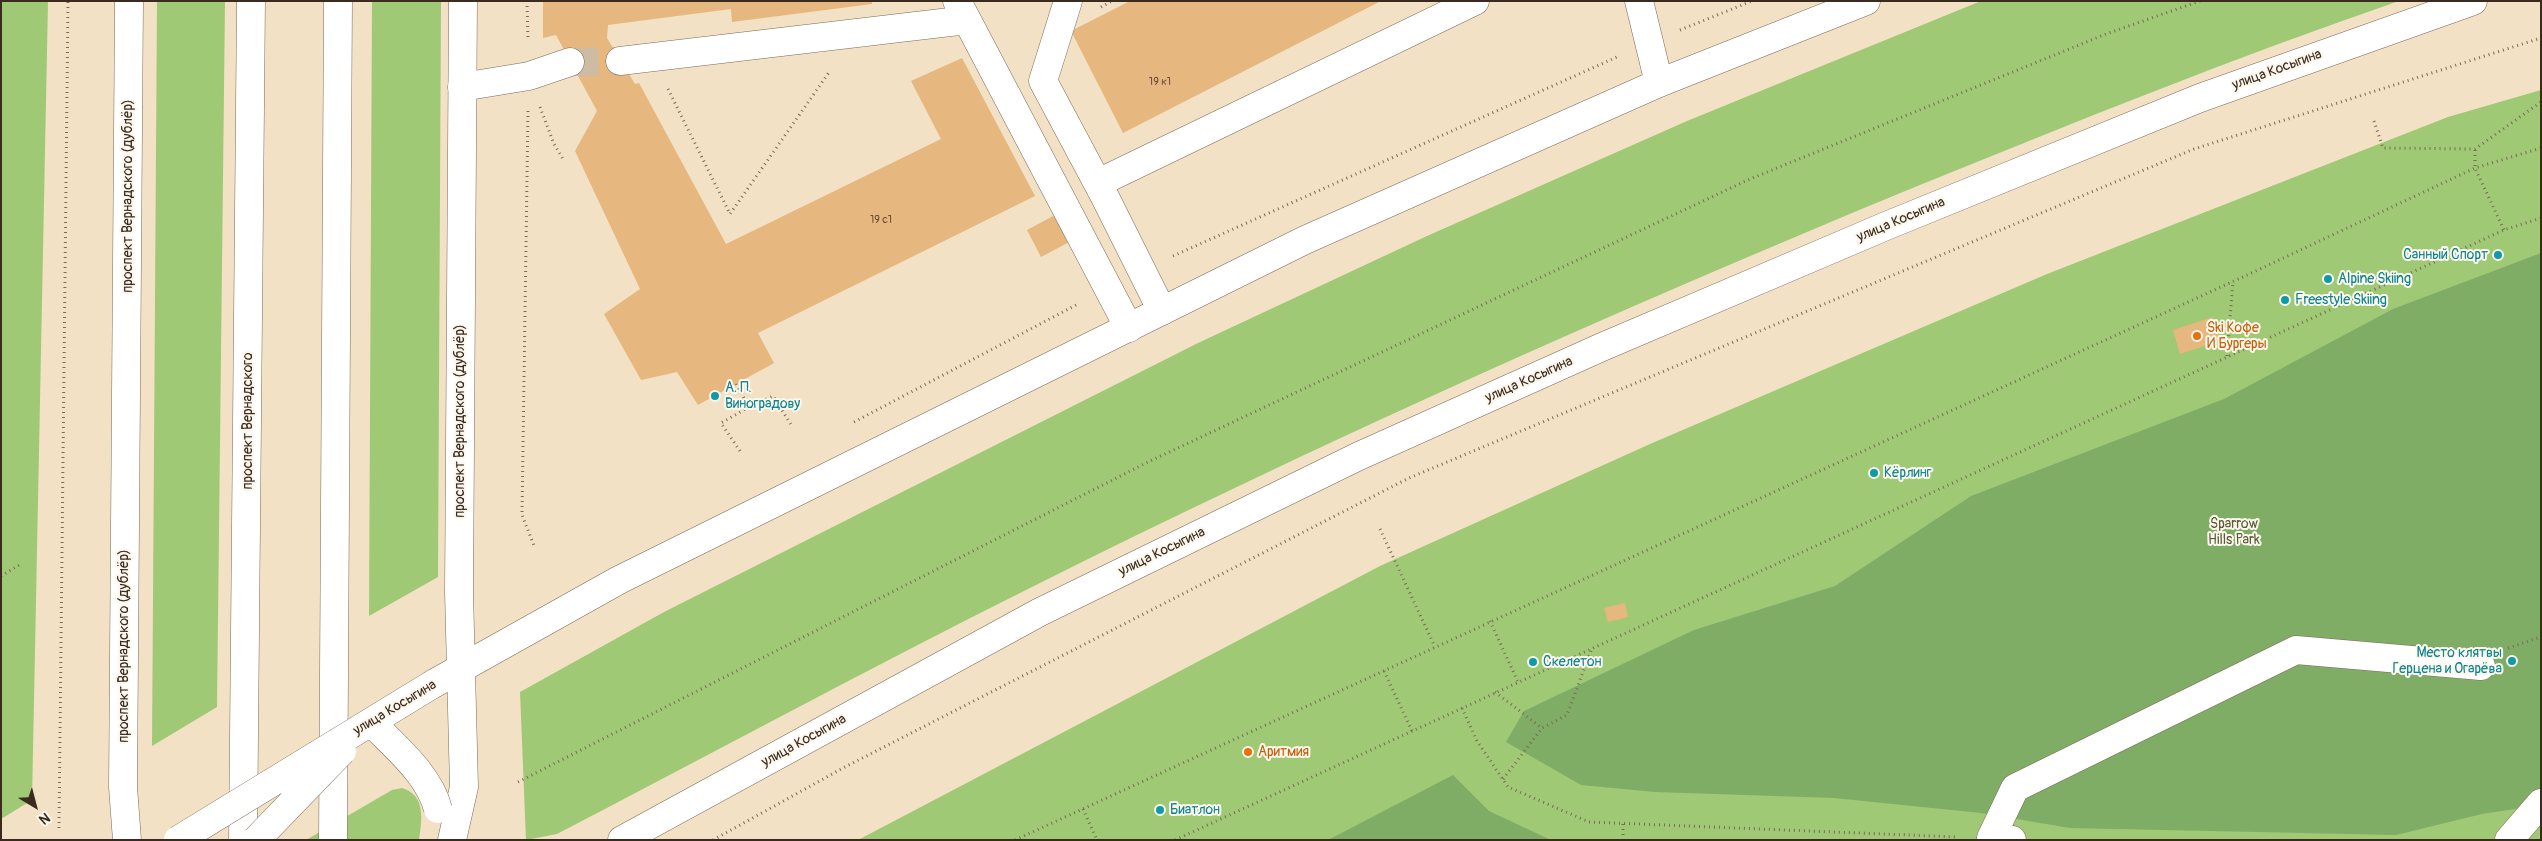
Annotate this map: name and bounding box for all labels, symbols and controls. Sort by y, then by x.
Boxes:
street label: улица Косыгина [2230,46,2324,94]
house number: 19 к1 [1149,75,1171,89]
street label: проспект Вернадского (дублёр) [120,99,136,293]
street label: улица Косыгина [1854,194,1948,246]
house number: 19 с1 [870,213,892,227]
place label: Санный Спорт [2403,247,2488,263]
marker: Санный Спорт [2492,249,2504,261]
place label: Alpine Skiing [2338,271,2411,287]
marker: Alpine Skiing [2322,273,2334,285]
place label: Freestyle Skiing [2295,292,2387,308]
marker: Freestyle Skiing [2279,294,2291,306]
place label: Ski Кофе И Бургеры [2207,320,2267,352]
street label: проспект Вернадского (дублёр) [452,324,468,518]
marker: Ski Кофе И Бургеры [2191,330,2203,342]
street label: проспект Вернадского [240,352,256,490]
street label: улица Косыгина [1483,353,1575,407]
place label: А. П. Виноградову [725,380,800,412]
marker: А. П. Виноградову [709,390,721,402]
place label: Кёрлинг [1884,465,1932,481]
marker: Кёрлинг [1868,467,1880,479]
park label: Sparrow Hills Park [2208,516,2260,548]
street label: улица Косыгина [1116,524,1208,580]
street label: проспект Вернадского (дублёр) [116,549,132,743]
place label: Место клятвы Герцена и Огарёва [2393,645,2502,678]
place label: Скелетон [1543,654,1602,670]
marker: Место клятвы Герцена и Огарёва [2506,655,2518,667]
marker: Скелетон [1527,656,1539,668]
street label: улица Косыгина [350,677,440,739]
street label: улица Косыгина [759,711,849,771]
place label: Аритмия [1258,744,1309,760]
marker: Аритмия [1242,746,1254,758]
north arrow [10,781,60,831]
place label: Биатлон [1170,802,1220,818]
marker: Биатлон [1154,804,1166,816]
text: N [35,809,53,828]

